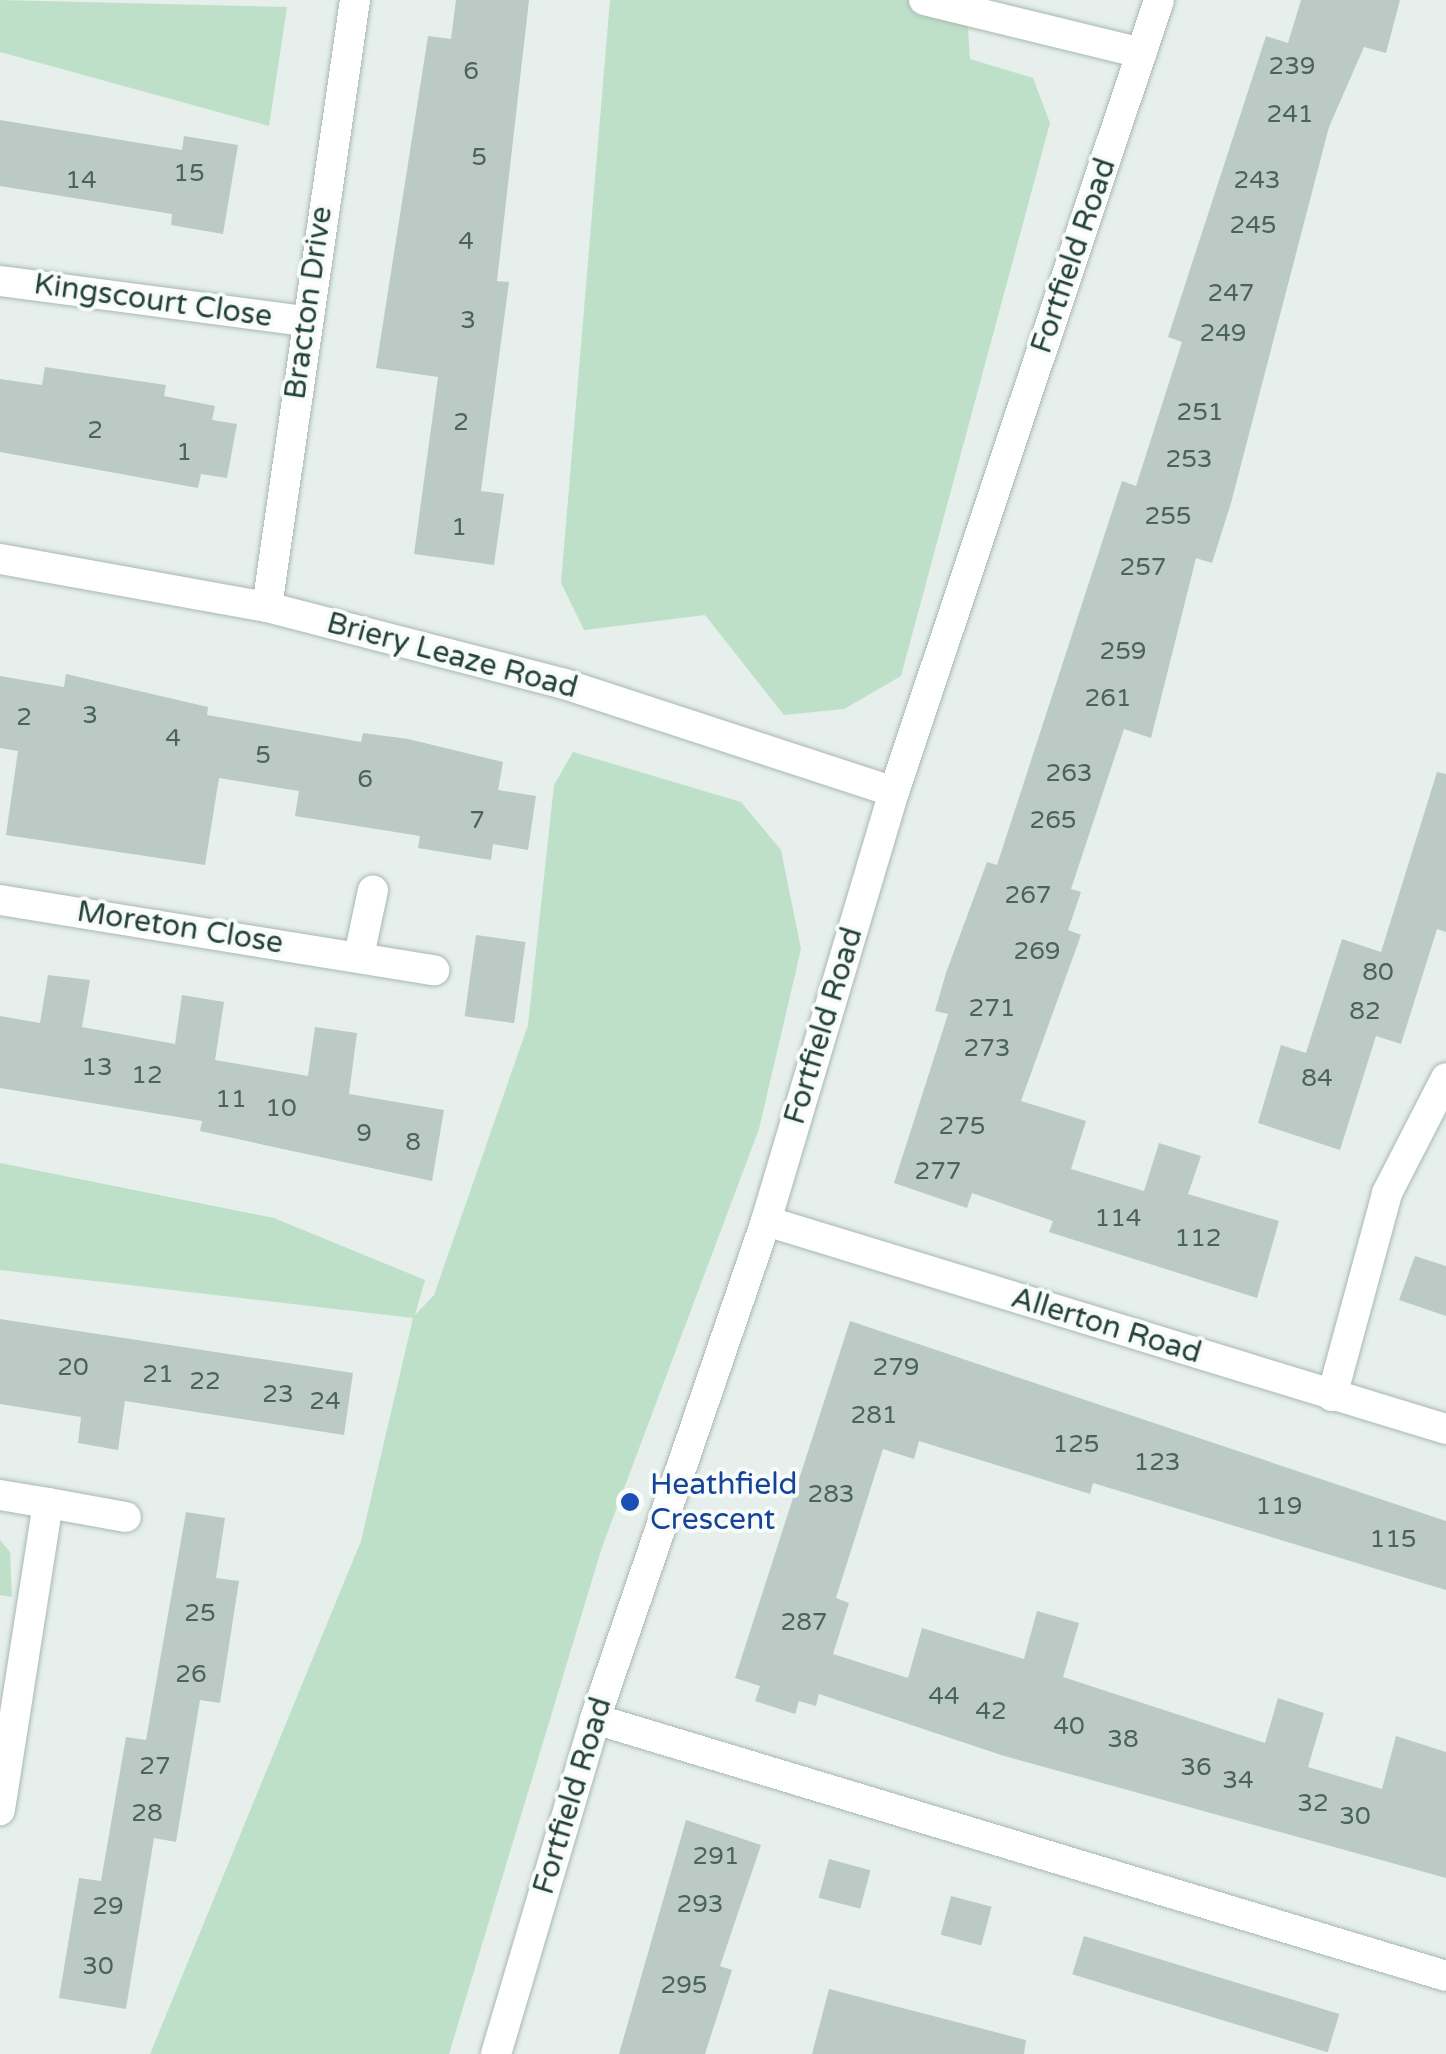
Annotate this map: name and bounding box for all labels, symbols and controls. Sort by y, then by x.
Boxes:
house number: 239 [1268,51,1316,81]
house number: 6 [463,56,479,86]
house number: 241 [1266,99,1314,129]
house number: 5 [471,142,487,172]
street label: Fortfield Road [1024,154,1124,358]
house number: 15 [173,158,205,188]
house number: 14 [65,165,97,195]
house number: 243 [1233,165,1281,195]
street label: Bracton Drive [278,204,340,402]
house number: 245 [1229,210,1277,240]
house number: 4 [458,226,474,256]
street label: Kingscourt Close [32,266,274,336]
house number: 247 [1207,278,1255,308]
house number: 3 [460,305,476,335]
house number: 249 [1199,318,1247,348]
house number: 251 [1176,397,1224,427]
house number: 2 [453,407,469,437]
house number: 2 [87,415,103,445]
house number: 1 [176,437,192,467]
house number: 253 [1165,444,1213,474]
house number: 255 [1144,501,1192,531]
house number: 1 [451,512,467,542]
house number: 257 [1119,552,1167,582]
street label: Briery Leaze Road [323,605,581,707]
house number: 259 [1099,636,1147,666]
house number: 261 [1084,683,1132,713]
house number: 3 [82,700,98,730]
house number: 2 [16,702,32,732]
house number: 4 [165,723,181,753]
house number: 5 [255,740,271,770]
house number: 263 [1045,758,1093,788]
house number: 6 [357,764,373,794]
house number: 7 [469,805,485,835]
house number: 265 [1029,805,1077,835]
house number: 267 [1004,880,1052,910]
street label: Moreton Close [74,894,286,962]
street label: Fortfield Road [777,923,871,1129]
house number: 269 [1013,936,1061,966]
house number: 80 [1362,957,1394,987]
house number: 271 [968,993,1016,1023]
house number: 82 [1349,996,1381,1026]
house number: 273 [963,1033,1011,1063]
house number: 13 [81,1052,113,1082]
house number: 12 [131,1060,163,1090]
house number: 84 [1301,1063,1333,1093]
house number: 11 [215,1084,247,1114]
house number: 10 [265,1093,297,1123]
house number: 275 [938,1111,986,1141]
house number: 9 [356,1118,372,1148]
house number: 8 [405,1127,421,1157]
house number: 277 [914,1156,962,1186]
house number: 114 [1094,1203,1142,1233]
house number: 112 [1174,1223,1222,1253]
street label: Allerton Road [1007,1280,1205,1372]
house number: 20 [57,1352,89,1382]
house number: 279 [872,1352,920,1382]
house number: 21 [142,1359,174,1389]
house number: 22 [189,1366,221,1396]
house number: 23 [262,1379,294,1409]
house number: 24 [309,1386,341,1416]
house number: 281 [850,1400,898,1430]
house number: 125 [1052,1429,1100,1459]
house number: 123 [1133,1447,1181,1477]
place label: Heathfield Crescent [650,1467,798,1538]
house number: 283 [807,1479,855,1509]
marker: Heathfield Crescent [619,1491,641,1513]
house number: 119 [1255,1491,1303,1521]
house number: 115 [1369,1524,1417,1554]
house number: 25 [184,1598,216,1628]
house number: 287 [780,1607,828,1637]
house number: 26 [175,1659,207,1689]
house number: 44 [928,1681,960,1711]
street label: Fortfield Road [526,1693,620,1899]
house number: 42 [975,1696,1007,1726]
house number: 40 [1053,1711,1085,1741]
house number: 38 [1107,1724,1139,1754]
house number: 27 [139,1751,171,1781]
house number: 36 [1180,1752,1212,1782]
house number: 34 [1222,1765,1254,1795]
house number: 32 [1297,1788,1329,1818]
house number: 28 [131,1798,163,1828]
house number: 30 [1339,1801,1371,1831]
house number: 291 [692,1841,740,1871]
house number: 293 [676,1889,724,1919]
house number: 29 [92,1891,124,1921]
house number: 30 [82,1951,114,1981]
house number: 295 [660,1970,708,2000]

